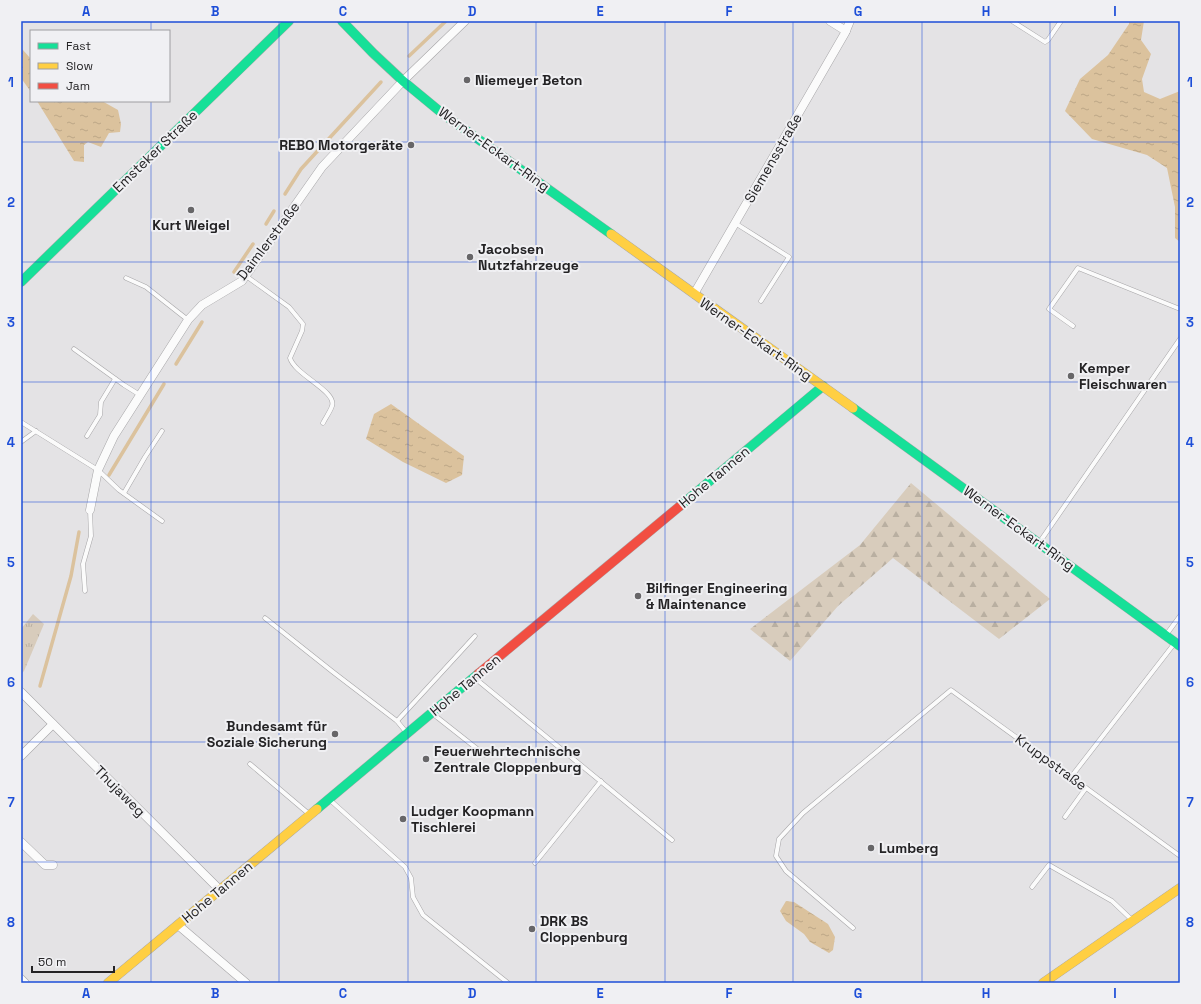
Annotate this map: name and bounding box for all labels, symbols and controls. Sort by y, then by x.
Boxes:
text: A [82,3,91,20]
text: B [211,3,220,20]
text: C [339,3,347,20]
text: D [468,3,477,20]
text: E [596,3,604,20]
text: F [726,3,733,20]
text: G [854,3,862,20]
text: H [982,3,990,20]
text: I [1113,3,1117,20]
legend [30,30,170,102]
text: Fast [66,38,91,54]
text: Slow [66,58,93,74]
place label: Niemeyer Beton [475,71,583,89]
text: 1 [8,74,14,91]
text: 1 [1187,74,1193,91]
marker: Niemeyer Beton [462,75,472,85]
text: Jam [66,78,90,94]
street label: Werner-Eckart-Ring [435,103,553,195]
street label: Emsteker Straße [109,106,201,196]
street label: Siemensstraße [740,110,806,206]
place label: REBO Motorgeräte [279,136,403,154]
marker: REBO Motorgeräte [406,140,416,150]
text: 2 [7,194,15,211]
text: 2 [1186,194,1194,211]
street label: Daimlerstraße [233,198,303,284]
marker: Kurt Weigel [186,205,196,215]
place label: Kurt Weigel [152,216,230,234]
place label: Jacobsen Nutzfahrzeuge [478,240,579,274]
marker: Jacobsen Nutzfahrzeuge [465,252,475,262]
street label: Werner-Eckart-Ring [696,293,816,385]
text: 3 [7,314,15,331]
text: 3 [1186,314,1194,331]
place label: Kemper Fleischwaren [1079,359,1167,393]
marker: Kemper Fleischwaren [1066,371,1076,381]
text: 4 [7,434,15,451]
text: 4 [1186,434,1194,451]
street label: Hohe Tannen [675,442,753,512]
street label: Werner-Eckart-Ring [960,482,1078,574]
text: 5 [7,554,15,571]
text: 5 [1186,554,1194,571]
place label: Bilfinger Engineering & Maintenance [646,579,788,613]
marker: Bilfinger Engineering & Maintenance [633,591,643,601]
street label: Hohe Tannen [426,650,504,720]
text: 6 [7,674,15,691]
text: 6 [1186,674,1194,691]
place label: Bundesamt für Soziale Sicherung [207,717,327,751]
marker: Bundesamt für Soziale Sicherung [330,729,340,739]
street label: Kruppstraße [1012,730,1090,794]
place label: Feuerwehrtechnische Zentrale Cloppenburg [434,742,581,776]
marker: Feuerwehrtechnische Zentrale Cloppenburg [421,754,431,764]
street label: Thujaweg [91,762,149,820]
text: 7 [7,794,15,811]
text: 7 [1186,794,1194,811]
place label: Ludger Koopmann Tischlerei [411,802,534,836]
marker: Ludger Koopmann Tischlerei [398,814,408,824]
place label: Lumberg [879,839,938,857]
marker: Lumberg [866,843,876,853]
street label: Hohe Tannen [178,857,256,927]
place label: DRK BS Cloppenburg [540,912,628,946]
text: 8 [7,914,15,931]
text: 8 [1186,914,1194,931]
marker: DRK BS Cloppenburg [527,924,537,934]
scale bar [32,948,114,974]
text: 50 m [38,954,66,970]
text: A [82,985,91,1002]
text: B [211,985,220,1002]
text: C [339,985,347,1002]
text: D [468,985,477,1002]
text: E [596,985,604,1002]
text: F [726,985,733,1002]
text: G [854,985,862,1002]
text: H [982,985,990,1002]
text: I [1113,985,1117,1002]

